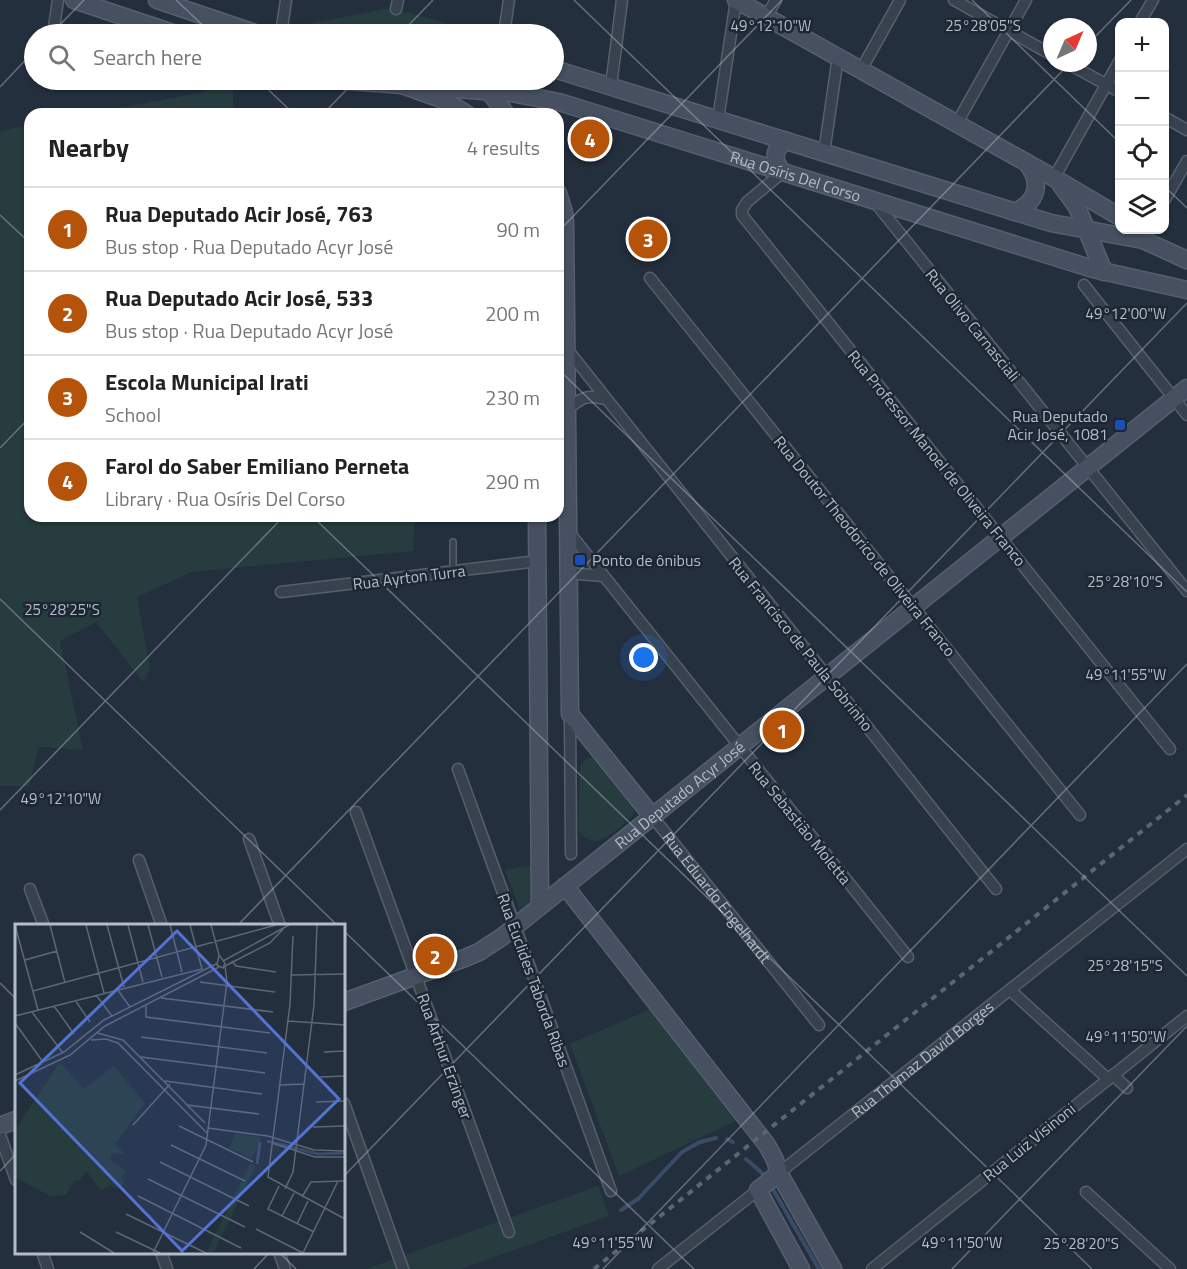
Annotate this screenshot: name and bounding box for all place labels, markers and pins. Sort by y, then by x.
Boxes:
pin: 4 [570,116,610,162]
pin: 3 [628,216,668,262]
place label: Rua Deputado Acir José, 1081 [1008,404,1108,446]
marker: Rua Deputado Acir José, 1081 [1113,418,1127,432]
place label: Ponto de ônibus [592,548,701,572]
marker: Ponto de ônibus [573,553,587,567]
pin: 1 [762,708,802,752]
pin: 2 [416,934,454,978]

